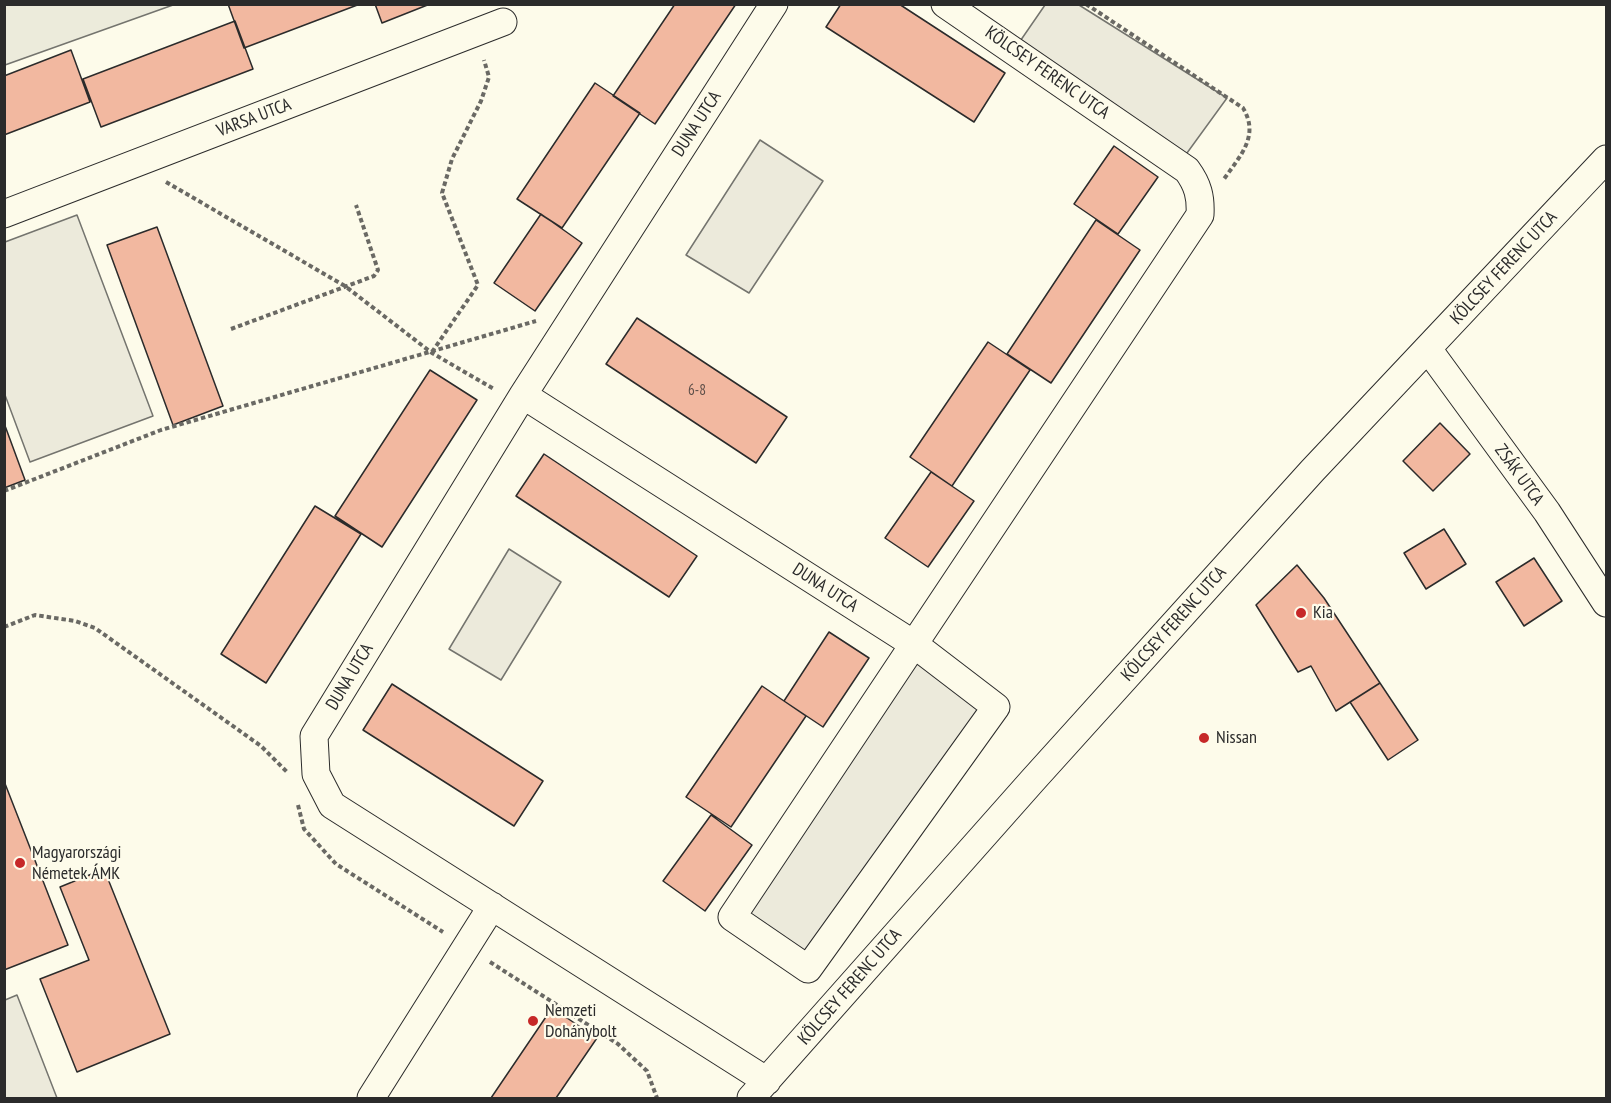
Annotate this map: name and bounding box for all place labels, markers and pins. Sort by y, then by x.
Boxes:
place label: Kia [1313,602,1333,624]
marker: Kia [1294,606,1308,620]
place label: Nissan [1216,727,1257,749]
marker: Nissan [1197,731,1211,745]
place label: Magyarországi Németek ÁMK [32,842,121,884]
marker: Magyarországi Németek ÁMK [13,856,27,870]
place label: Nemzeti Dohánybolt [545,1000,617,1042]
marker: Nemzeti Dohánybolt [526,1014,540,1028]

